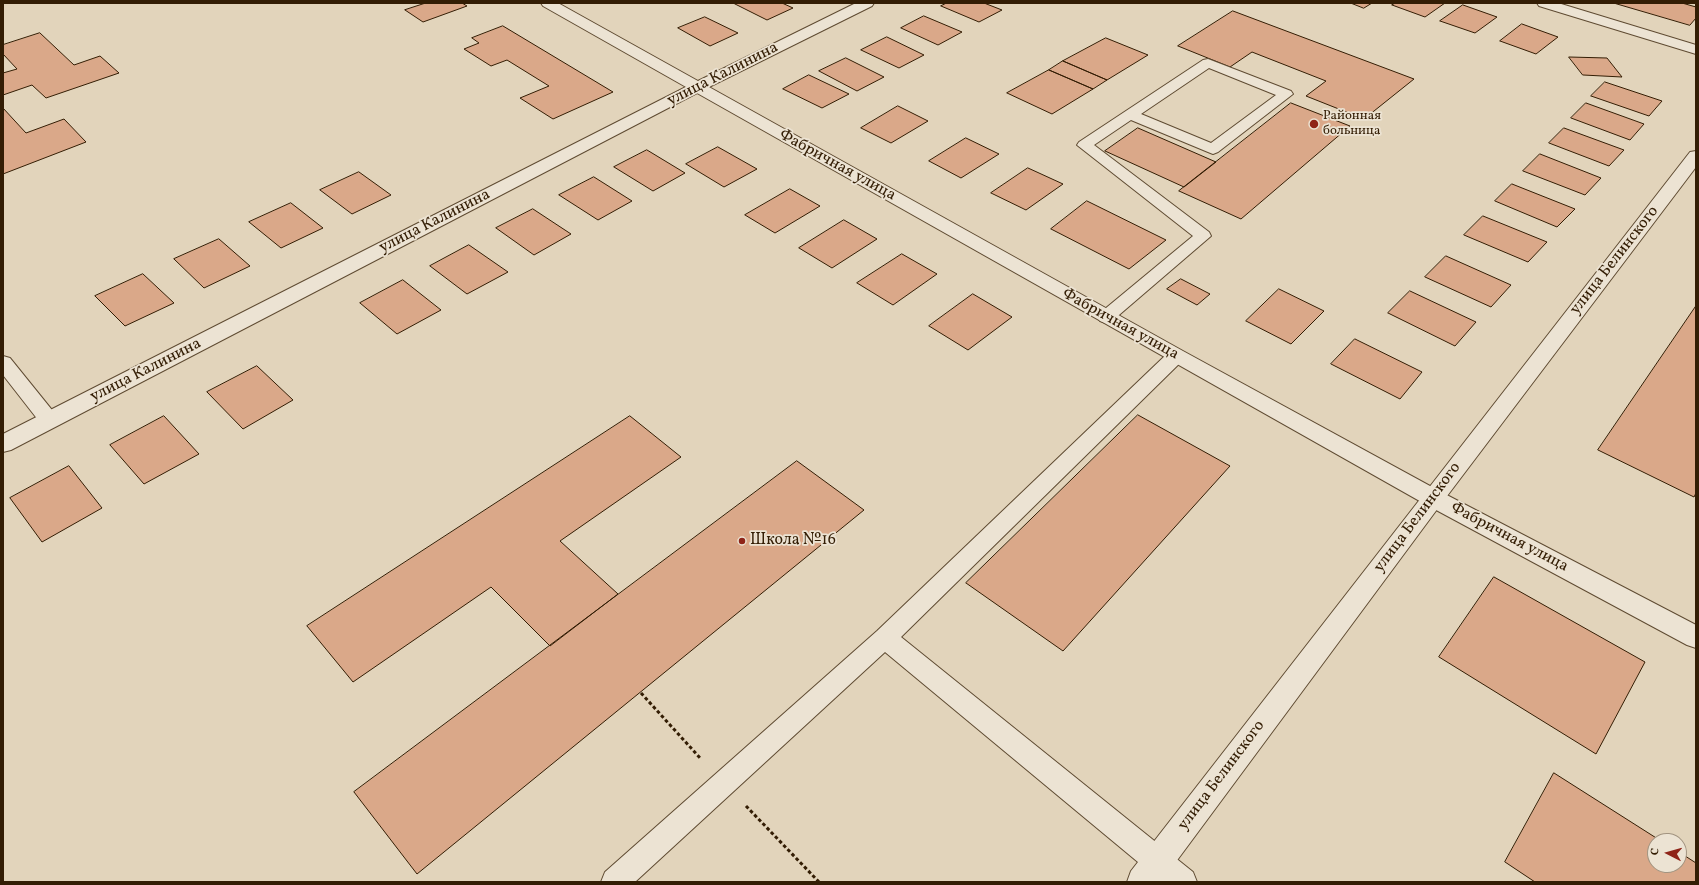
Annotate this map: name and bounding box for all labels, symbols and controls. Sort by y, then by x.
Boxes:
street label: улица Калинина [664,39,782,111]
place label: Районная больница [1323,109,1381,140]
marker: Районная больница [1308,118,1320,130]
street label: Фабричная улица [775,126,899,206]
street label: улица Калинина [376,186,494,258]
street label: улица Белинского [1567,203,1663,319]
street label: Фабричная улица [1058,285,1182,365]
street label: улица Калинина [87,335,205,407]
street label: улица Белинского [1370,459,1466,577]
street label: Фабричная улица [1447,499,1571,577]
place label: Школа №16 [750,531,836,551]
marker: Школа №16 [737,536,747,546]
street label: улица Белинского [1174,717,1270,835]
north arrow [1647,833,1687,873]
text: С [1648,848,1663,856]

